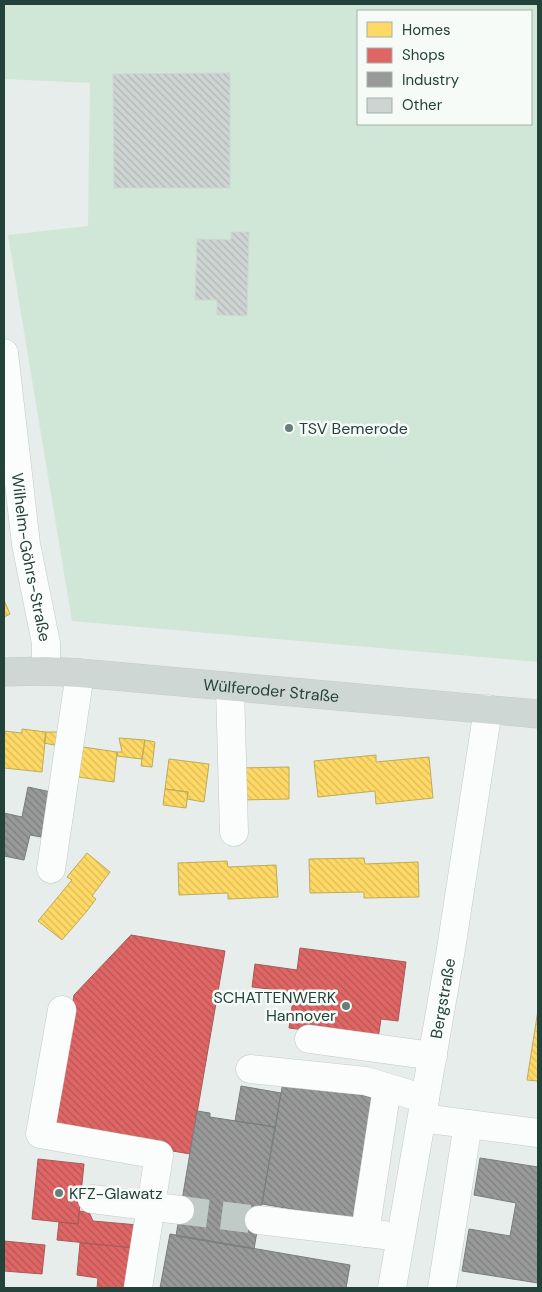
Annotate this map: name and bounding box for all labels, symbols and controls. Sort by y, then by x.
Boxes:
legend [357,10,532,125]
text: Homes [402,20,451,40]
text: Shops [402,45,445,65]
text: Industry [402,70,460,90]
text: Other [402,95,443,115]
place label: TSV Bemerode [299,418,408,439]
marker: TSV Bemerode [283,422,295,434]
street label: Wilhelm-Göhrs-Straße [7,472,56,643]
street label: Wülferoder Straße [202,674,340,707]
street label: Bergstraße [425,956,460,1040]
place label: SCHATTENWERK Hannover [214,987,336,1026]
marker: SCHATTENWERK Hannover [340,1000,352,1012]
place label: KFZ-Glawatz [69,1183,162,1204]
marker: KFZ-Glawatz [53,1187,65,1199]

